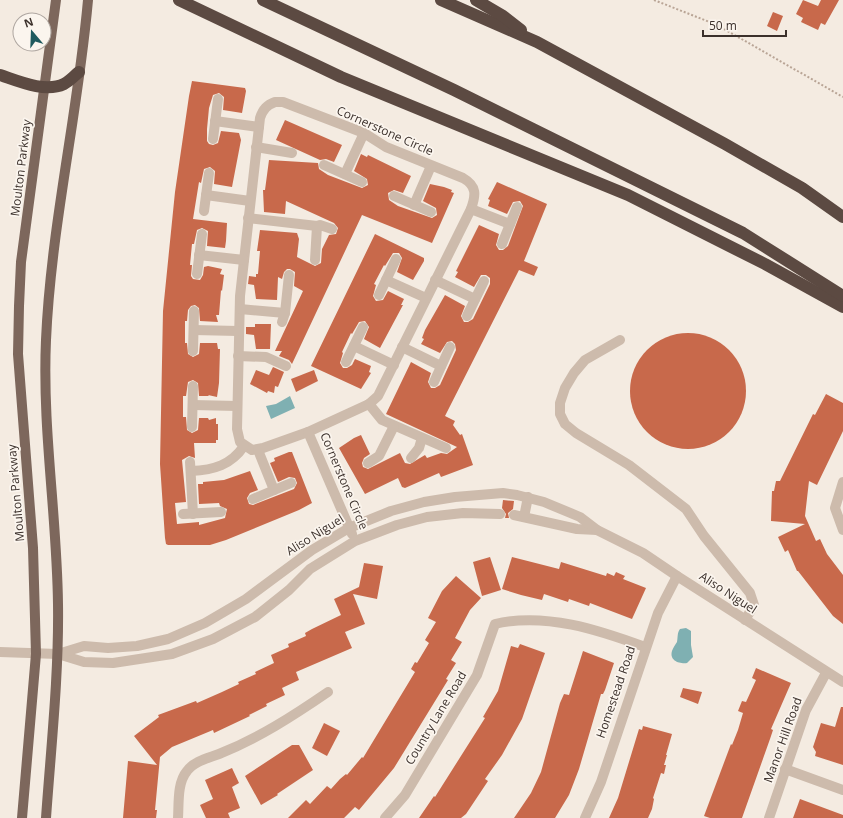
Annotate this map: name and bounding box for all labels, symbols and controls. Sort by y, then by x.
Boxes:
north arrow [12,12,52,52]
scale bar [703,12,786,38]
text: N [22,14,35,31]
text: 50 m [709,17,737,34]
street label: Cornerstone Circle [334,102,436,160]
street label: Moulton Parkway [6,118,35,217]
street label: Cornerstone Circle [316,430,373,532]
street label: Moulton Parkway [3,443,28,542]
street label: Aliso Niguel [282,510,347,559]
street label: Aliso Niguel [696,568,760,618]
street label: Homestead Road [592,643,639,740]
street label: Country Lane Road [401,668,470,768]
street label: Manor Hill Road [759,695,806,785]

